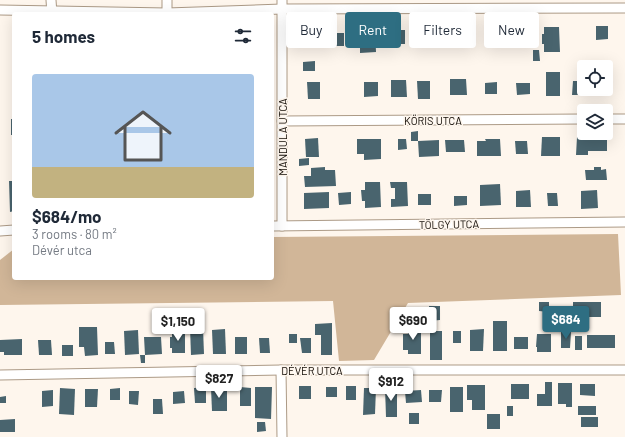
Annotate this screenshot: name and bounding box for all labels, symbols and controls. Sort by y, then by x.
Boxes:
chip: Buy [286,12,337,48]
chip: Rent [345,12,401,48]
chip: Filters [409,12,476,48]
chip: New [484,12,539,48]
icon: filters [232,25,254,47]
text: 5 homes [32,26,95,46]
map controls [577,60,613,140]
button: locate [577,60,613,96]
street label: MANDULA UTCA [276,98,289,176]
icon: home [107,100,179,172]
button: layers [577,104,613,140]
street label: KŐRIS UTCA [404,114,462,127]
text: $684/mo [32,206,102,226]
street label: TÖLGY UTCA [419,216,479,231]
text: 3 rooms · 80 m² [32,226,117,242]
text: Dévér utca [32,242,92,258]
pin: $684 [542,306,590,340]
pin: $690 [389,307,437,341]
pin: $1,150 [145,308,211,342]
text: $684 [551,311,581,327]
text: $690 [399,312,427,328]
text: $1,150 [161,313,195,329]
street label: DÉVÉR UTCA [281,364,343,377]
pin: $827 [195,365,243,399]
pin: $912 [367,368,415,402]
text: $827 [205,370,233,386]
text: $912 [378,373,404,389]

